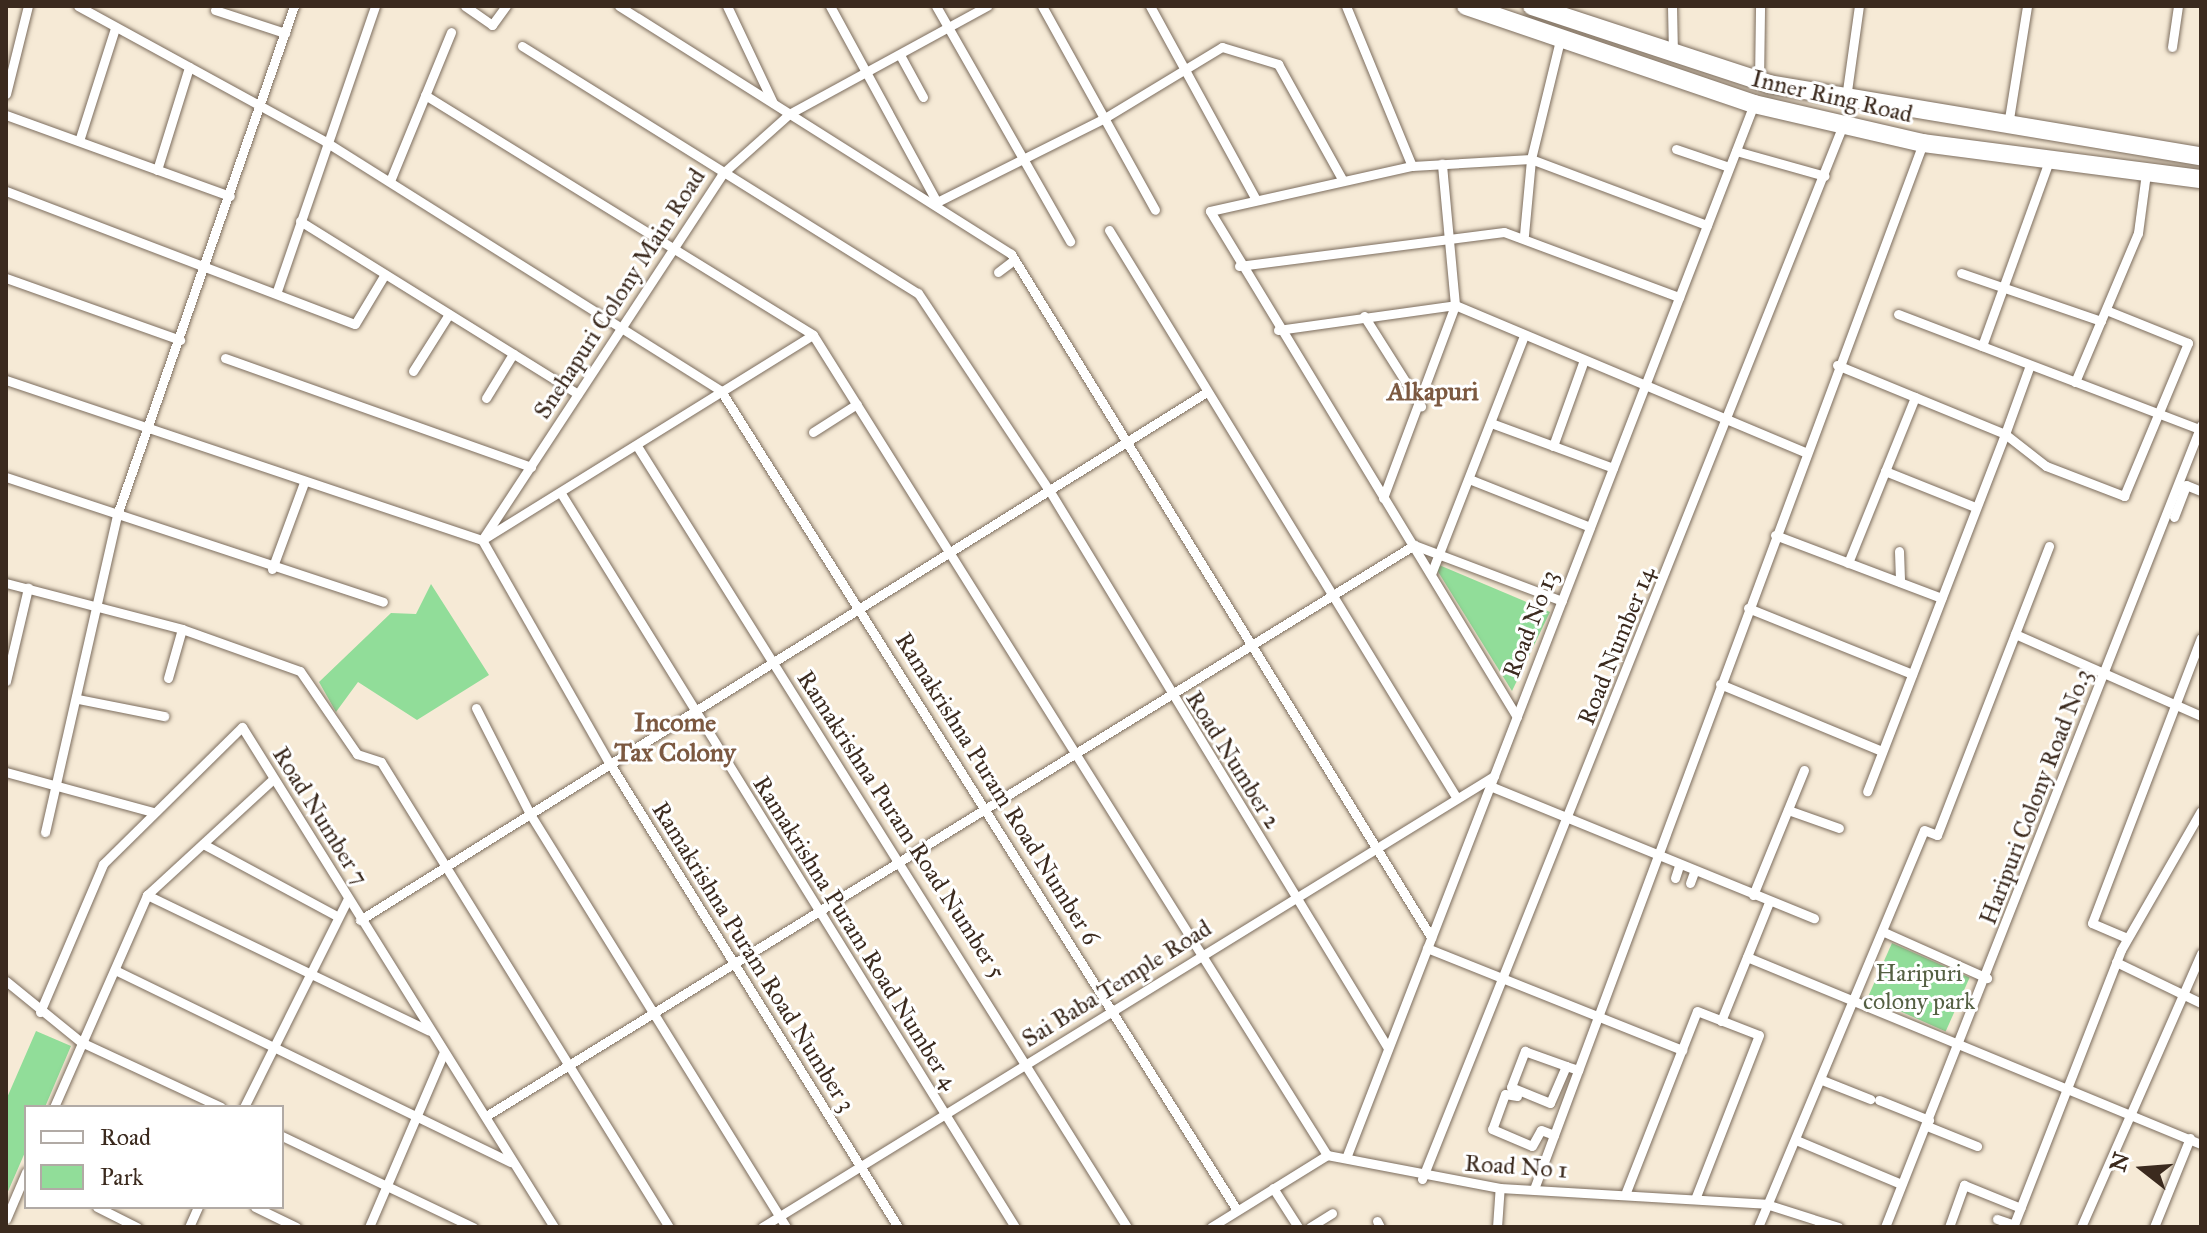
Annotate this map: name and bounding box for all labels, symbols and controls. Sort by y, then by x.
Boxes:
street label: Inner Ring Road [1749,64,1915,130]
street label: Snehapuri Colony Main Road [528,163,712,425]
district label: Alkapuri [1387,376,1479,408]
street label: Road Number 14 [1572,563,1662,729]
street label: Road No 13 [1497,566,1565,682]
street label: Ramakrishna Puram Road Number 6 [889,628,1105,950]
street label: Haripuri Colony Road No.3 [1974,665,2098,929]
street label: Ramakrishna Puram Road Number 5 [790,666,1012,984]
street label: Road Number 2 [1179,686,1287,834]
district label: Income Tax Colony [614,707,736,768]
street label: Road Number 7 [266,741,374,891]
street label: Ramakrishna Puram Road Number 4 [746,771,964,1095]
street label: Ramakrishna Puram Road Number 3 [645,797,861,1117]
street label: Sai Baba Temple Road [1017,914,1217,1054]
park label: Haripuri colony park [1863,960,1975,1016]
legend [24,1105,284,1209]
text: Road [100,1122,151,1152]
north arrow [2103,1129,2183,1209]
street label: Road No 1 [1464,1149,1568,1185]
text: N [2104,1149,2135,1175]
text: Park [100,1162,143,1192]

